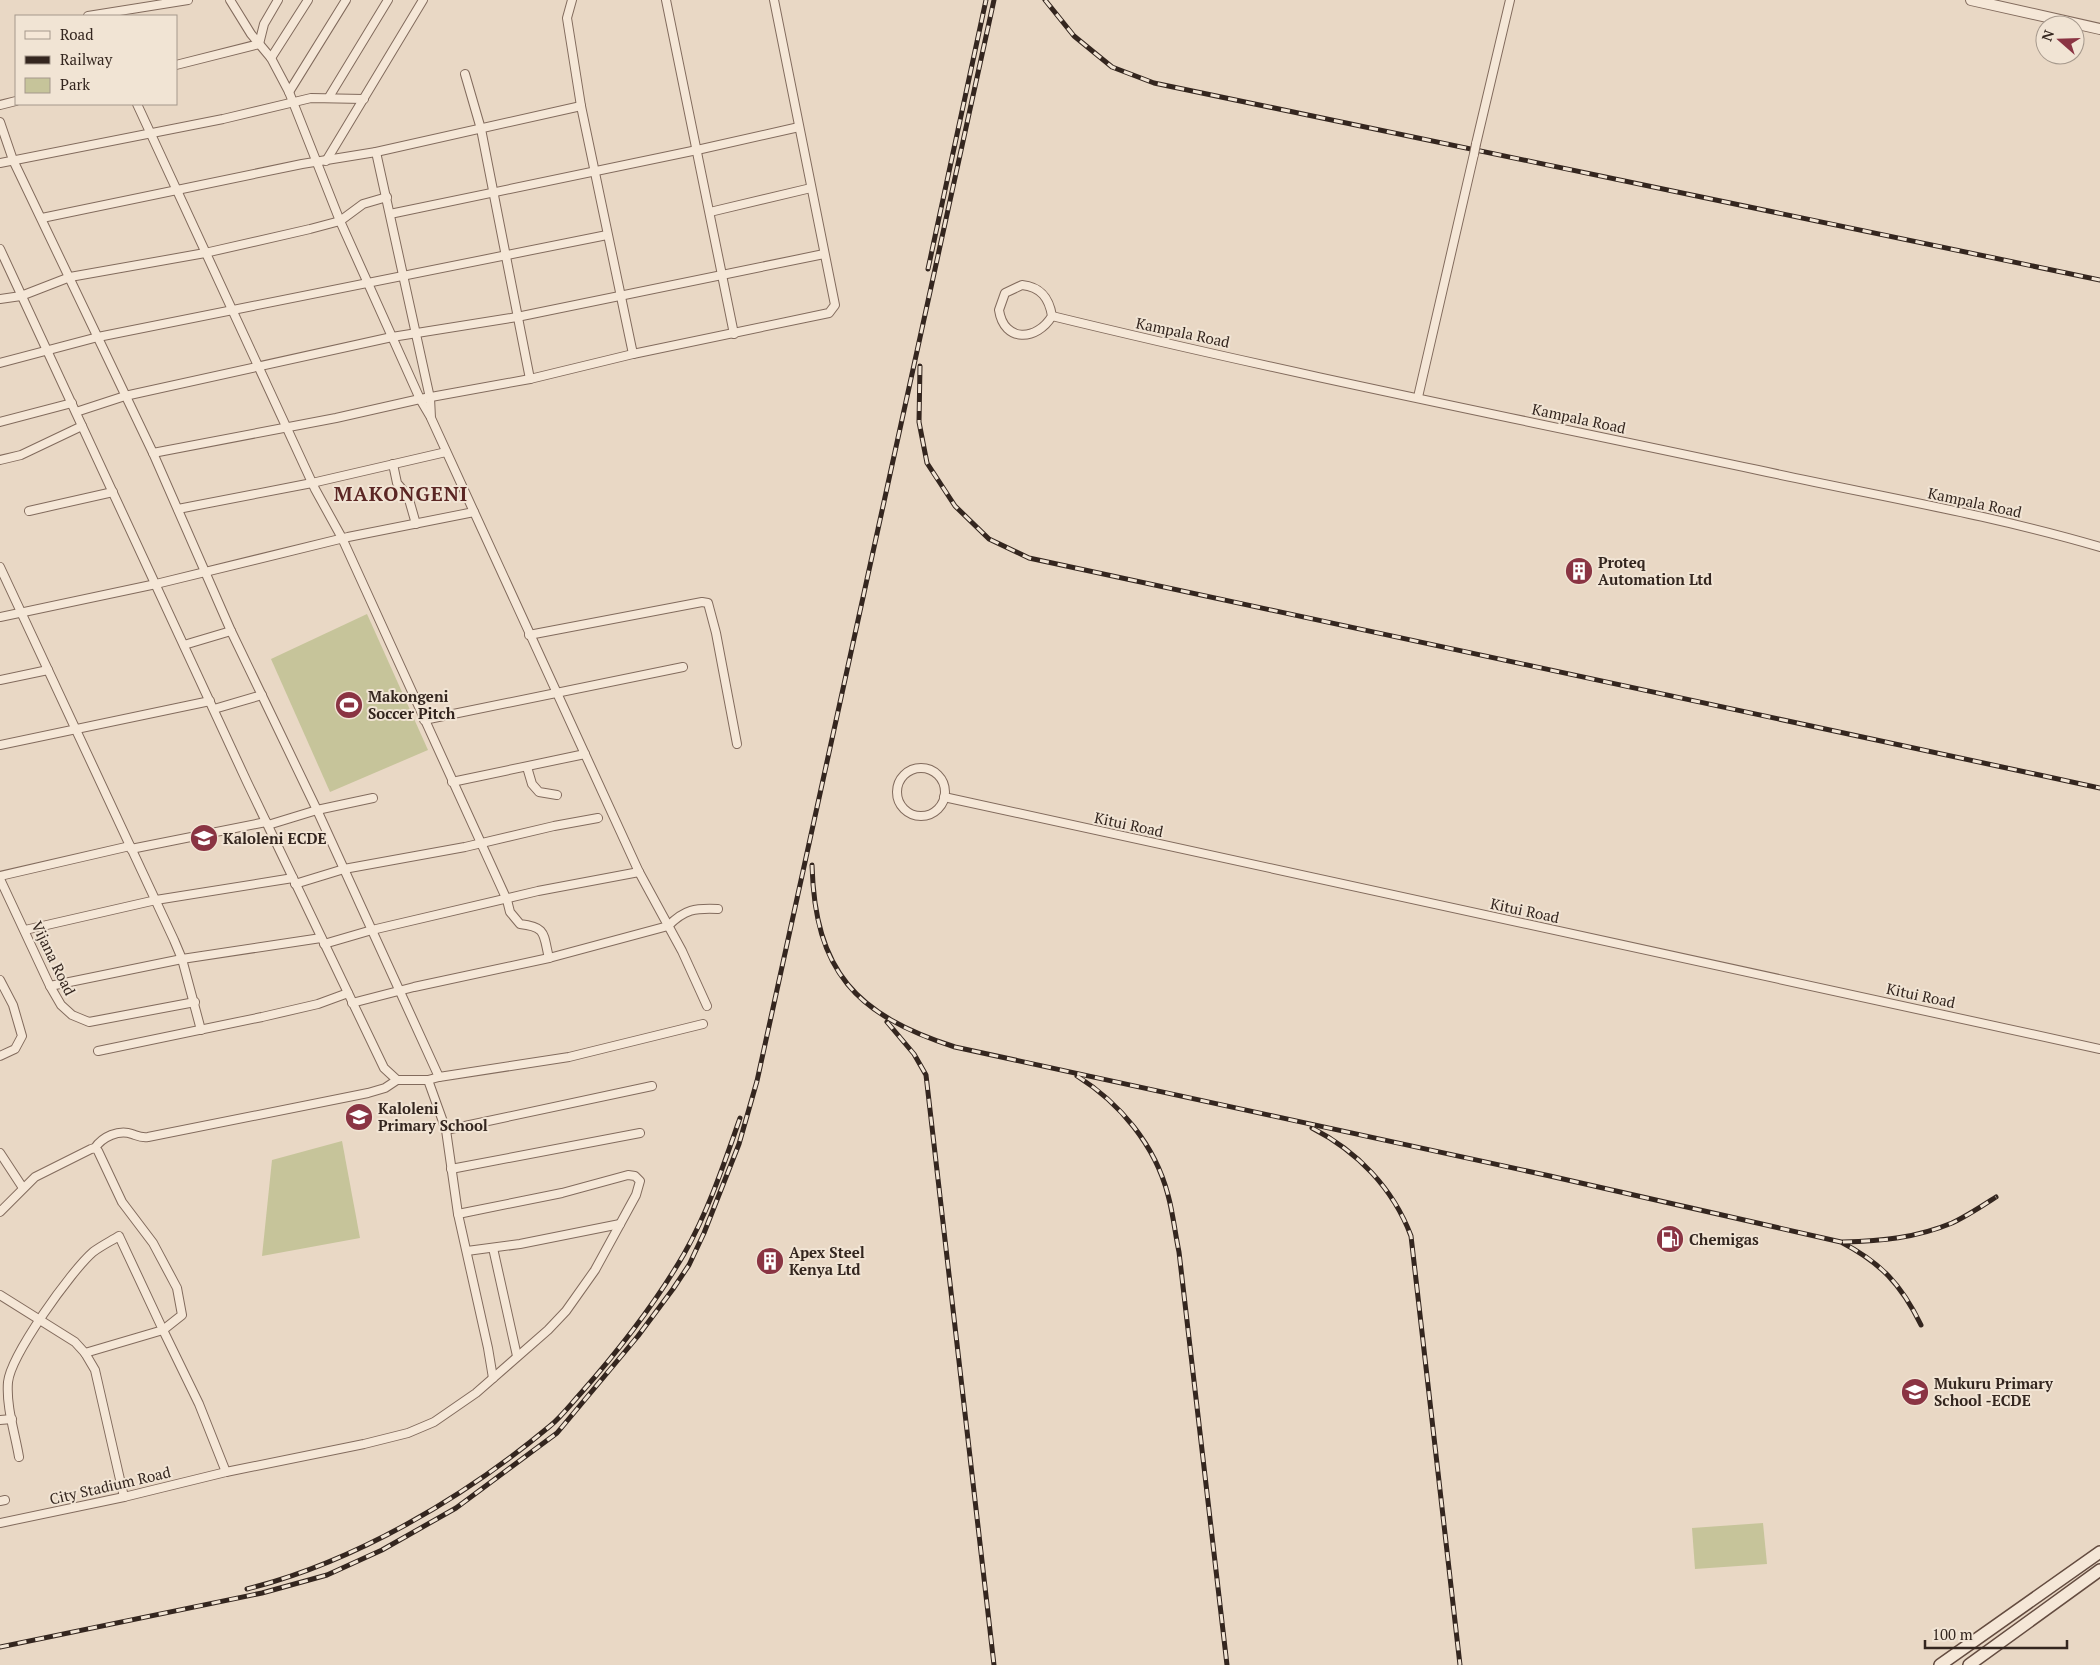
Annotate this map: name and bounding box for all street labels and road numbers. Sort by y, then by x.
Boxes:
street label: Kampala Road [1134,312,1232,352]
street label: Kampala Road [1530,398,1628,438]
street label: Kampala Road [1926,482,2024,522]
street label: Kitui Road [1093,807,1165,841]
street label: Kitui Road [1489,893,1561,927]
street label: Vijana Road [27,918,81,998]
street label: Kitui Road [1885,978,1957,1012]
street label: City Stadium Road [48,1461,172,1509]

